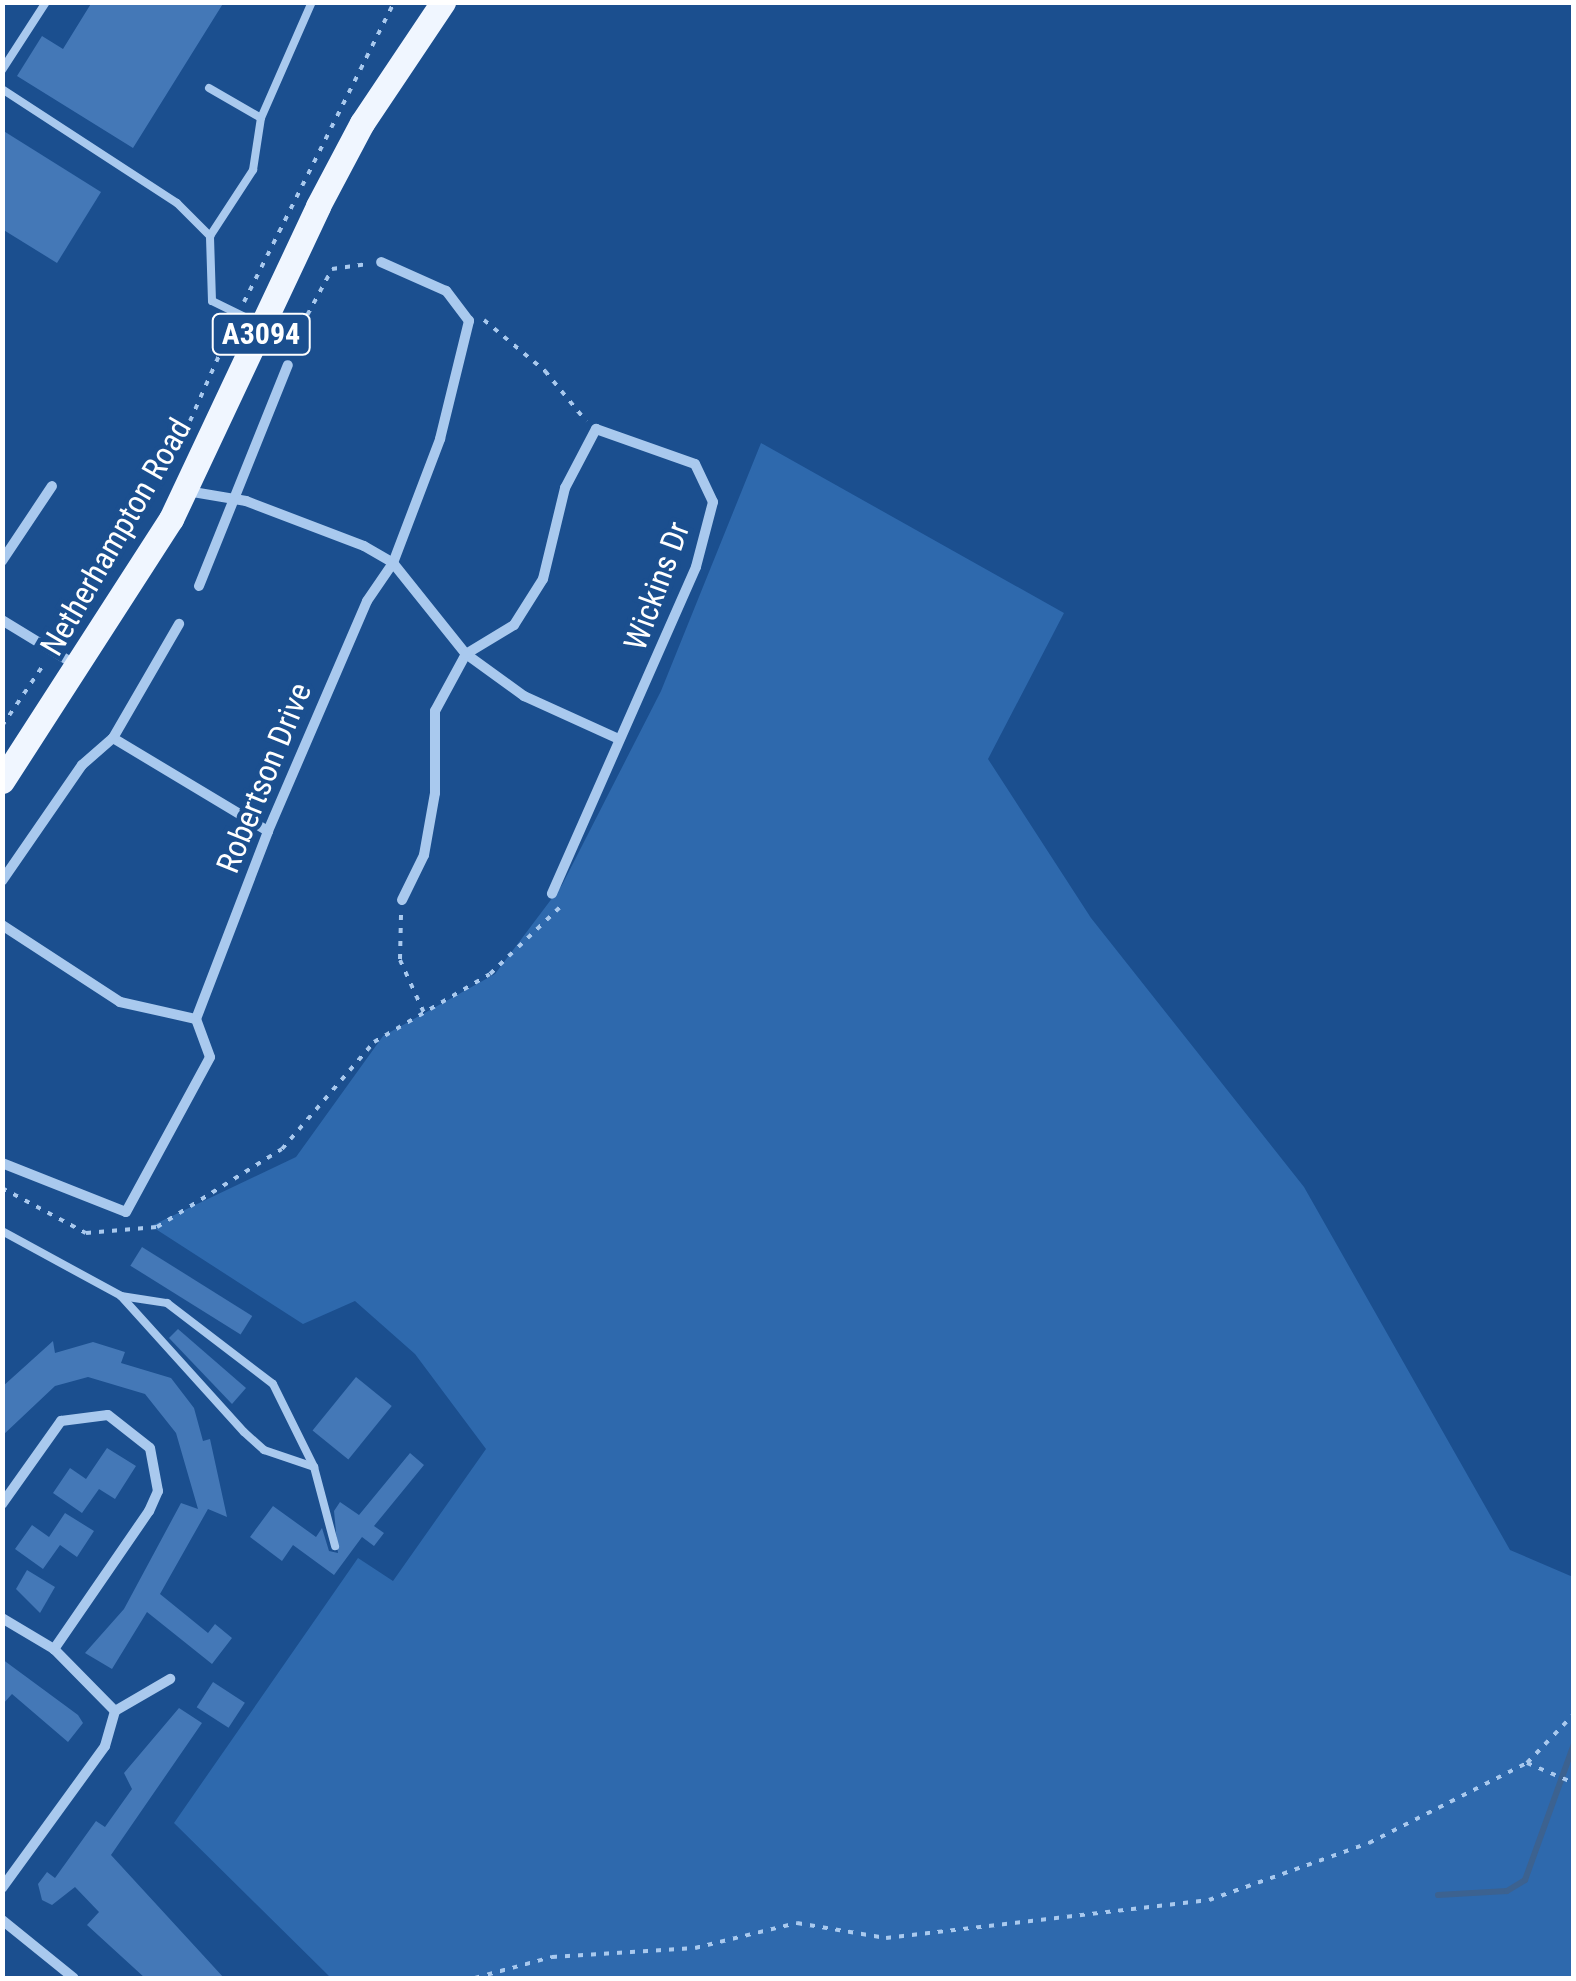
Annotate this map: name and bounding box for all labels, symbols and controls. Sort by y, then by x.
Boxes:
road number: A3094 [211,309,311,359]
street label: Netherhampton Road [33,412,199,662]
street label: Wickins Dr [616,517,698,655]
street label: Robertson Drive [209,678,319,878]

